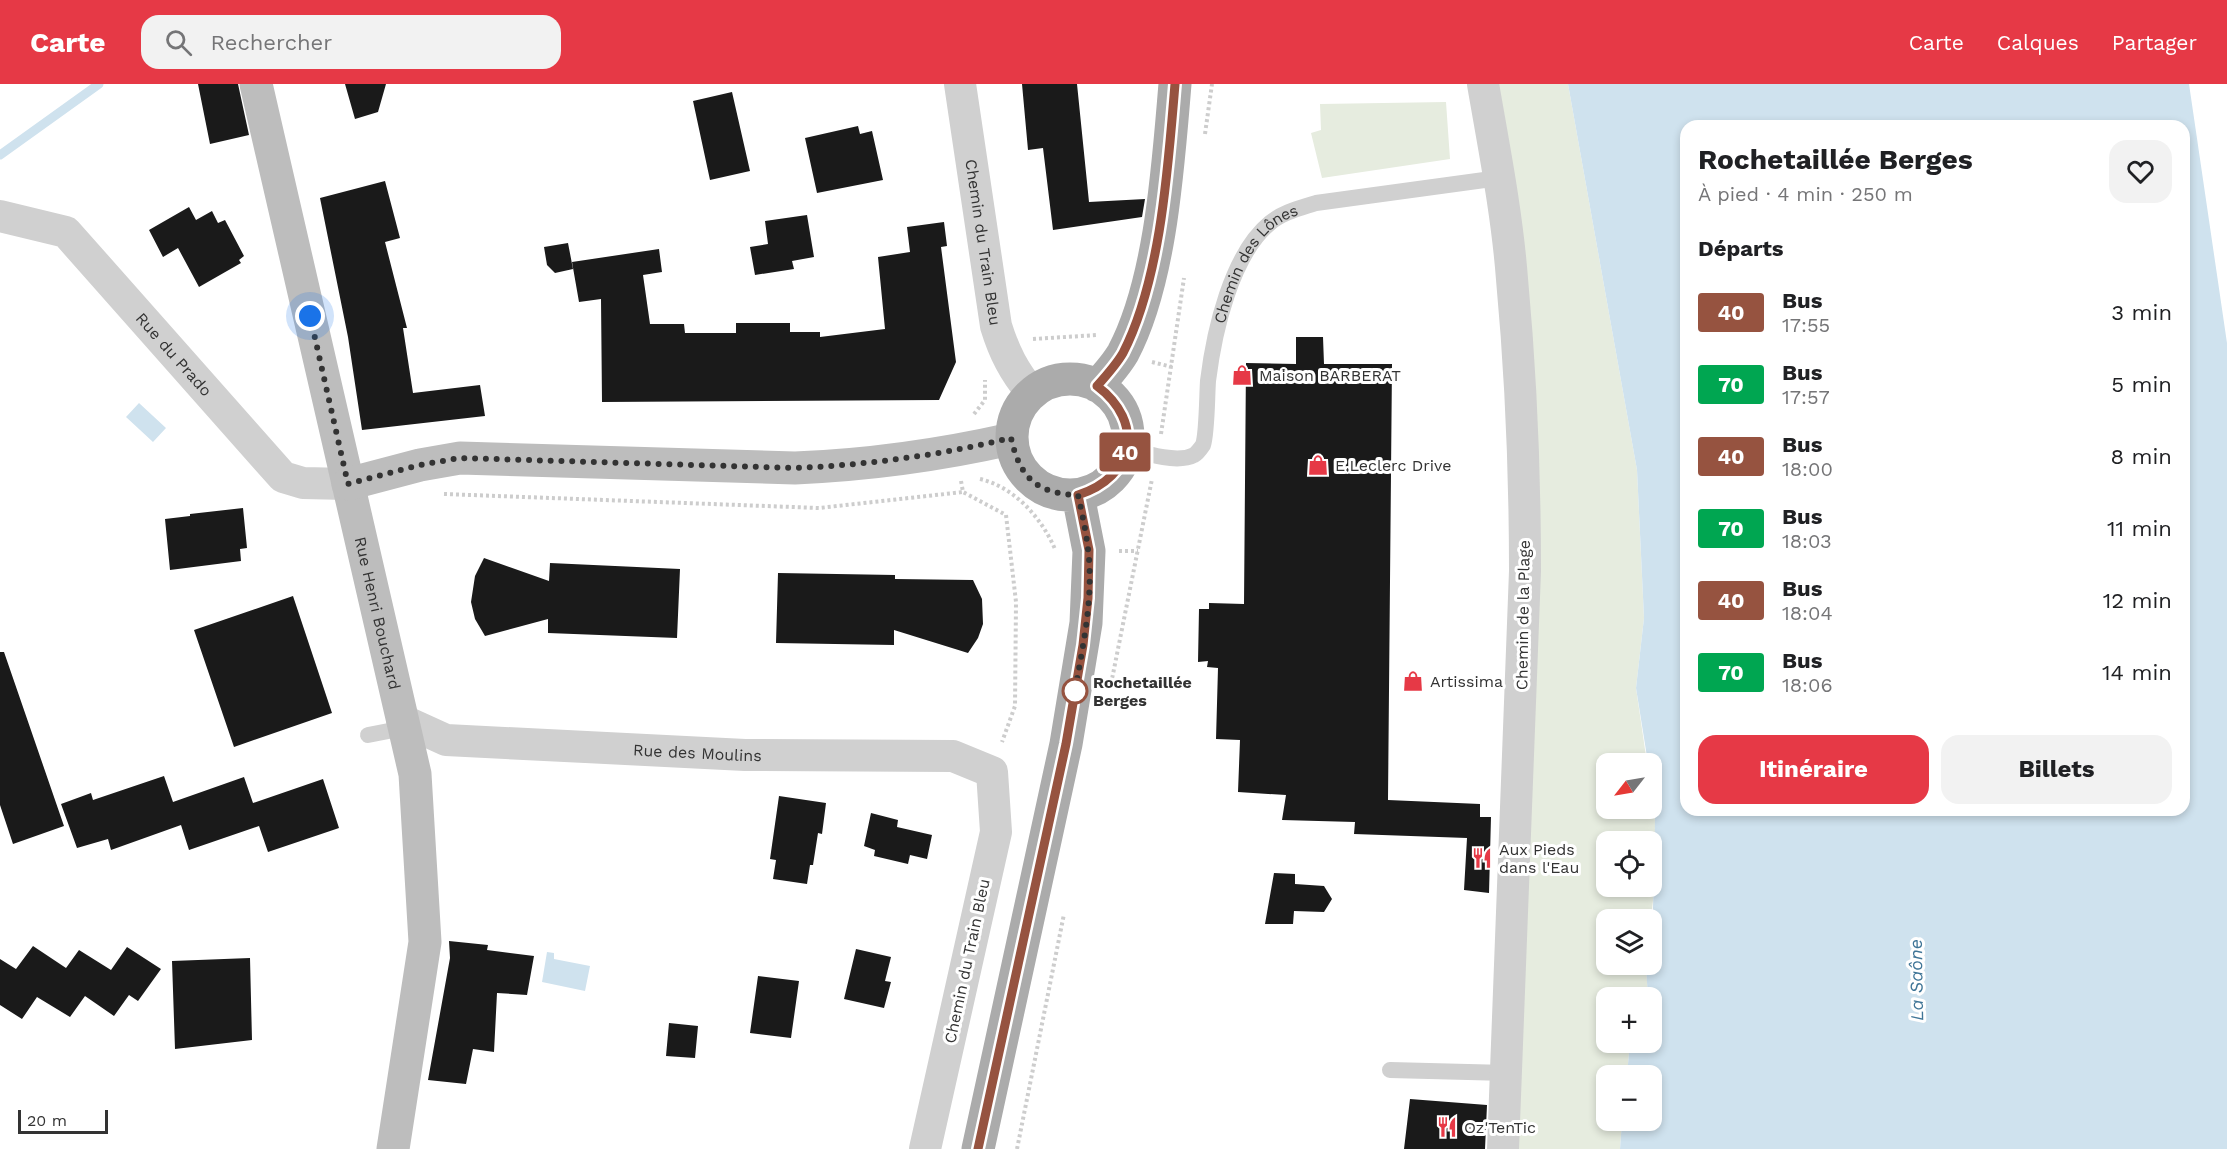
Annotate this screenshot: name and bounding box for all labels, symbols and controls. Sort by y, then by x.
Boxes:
search box [141,15,561,69]
text: Carte [30,26,105,59]
icon: search [162,26,195,59]
text: Rechercher [210,30,332,55]
text: Carte [1909,30,1964,55]
text: Calques [1997,30,2079,55]
text: Partager [2112,30,2197,55]
button: heart [2109,140,2172,203]
text: Rochetaillée Berges [1698,143,1973,176]
street label: Chemin du Train Bleu [962,158,1005,327]
text: À pied · 4 min · 250 m [1698,182,1913,206]
street label: Chemin des Lônes [1209,200,1300,325]
text: Départs [1698,236,1784,261]
text: Bus [1782,288,1822,313]
text: 40 [1717,300,1745,325]
text: 3 min [2111,300,2172,325]
your location [295,301,325,331]
street label: Rue du Prado [132,308,216,400]
text: 17:55 [1782,313,1830,337]
text: Bus [1782,360,1822,385]
shop icon: Maison BARBERAT [1230,363,1254,387]
place label: Maison BARBERAT [1259,366,1401,385]
text: 70 [1718,372,1744,397]
text: 5 min [2111,372,2172,397]
text: 17:57 [1782,385,1830,409]
line badge: 40 [1098,432,1152,472]
text: Bus [1782,432,1822,457]
text: 40 [1111,440,1139,465]
text: 40 [1717,444,1745,469]
text: 8 min [2111,444,2172,469]
shop icon: E.Leclerc Drive [1306,453,1330,477]
place label: E.Leclerc Drive [1335,456,1452,475]
text: 18:00 [1782,457,1833,481]
text: Bus [1782,504,1822,529]
text: 70 [1718,516,1744,541]
text: 11 min [2107,516,2172,541]
text: 18:03 [1782,529,1832,553]
street label: Rue Henri Bouchard [351,535,405,691]
street label: Chemin de la Plage [1512,540,1534,690]
text: Bus [1782,576,1822,601]
text: 40 [1717,588,1745,613]
text: 12 min [2103,588,2172,613]
text: 18:04 [1782,601,1833,625]
text: Bus [1782,648,1822,673]
text: 70 [1718,660,1744,685]
text: 14 min [2102,660,2172,685]
shop icon: Artissima [1401,669,1425,693]
place label: Artissima [1430,672,1503,691]
place label: Rochetaillée Berges [1093,673,1192,710]
text: 18:06 [1782,673,1833,697]
marker: Rochetaillée Berges [1062,678,1088,704]
button: Itinéraire [1698,735,1929,804]
button: Billets [1941,735,2172,804]
street label: Rue des Moulins [633,740,762,765]
north arrow [1596,753,1662,819]
map controls [1596,753,1662,1131]
button: locate [1596,831,1662,897]
place label: Aux Pieds dans l'Eau [1499,840,1579,877]
restaurant icon: Aux Pieds dans l'Eau [1470,846,1494,870]
street label: Chemin du Train Bleu [940,877,994,1045]
button: layers [1596,909,1662,975]
water label: La Saône [1905,939,1927,1021]
button: + [1596,987,1662,1053]
button: − [1596,1065,1662,1131]
scale bar [18,1107,108,1134]
text: 20 m [27,1111,67,1130]
restaurant icon: Oz'TenTic [1435,1115,1459,1139]
place label: Oz'TenTic [1464,1118,1536,1137]

